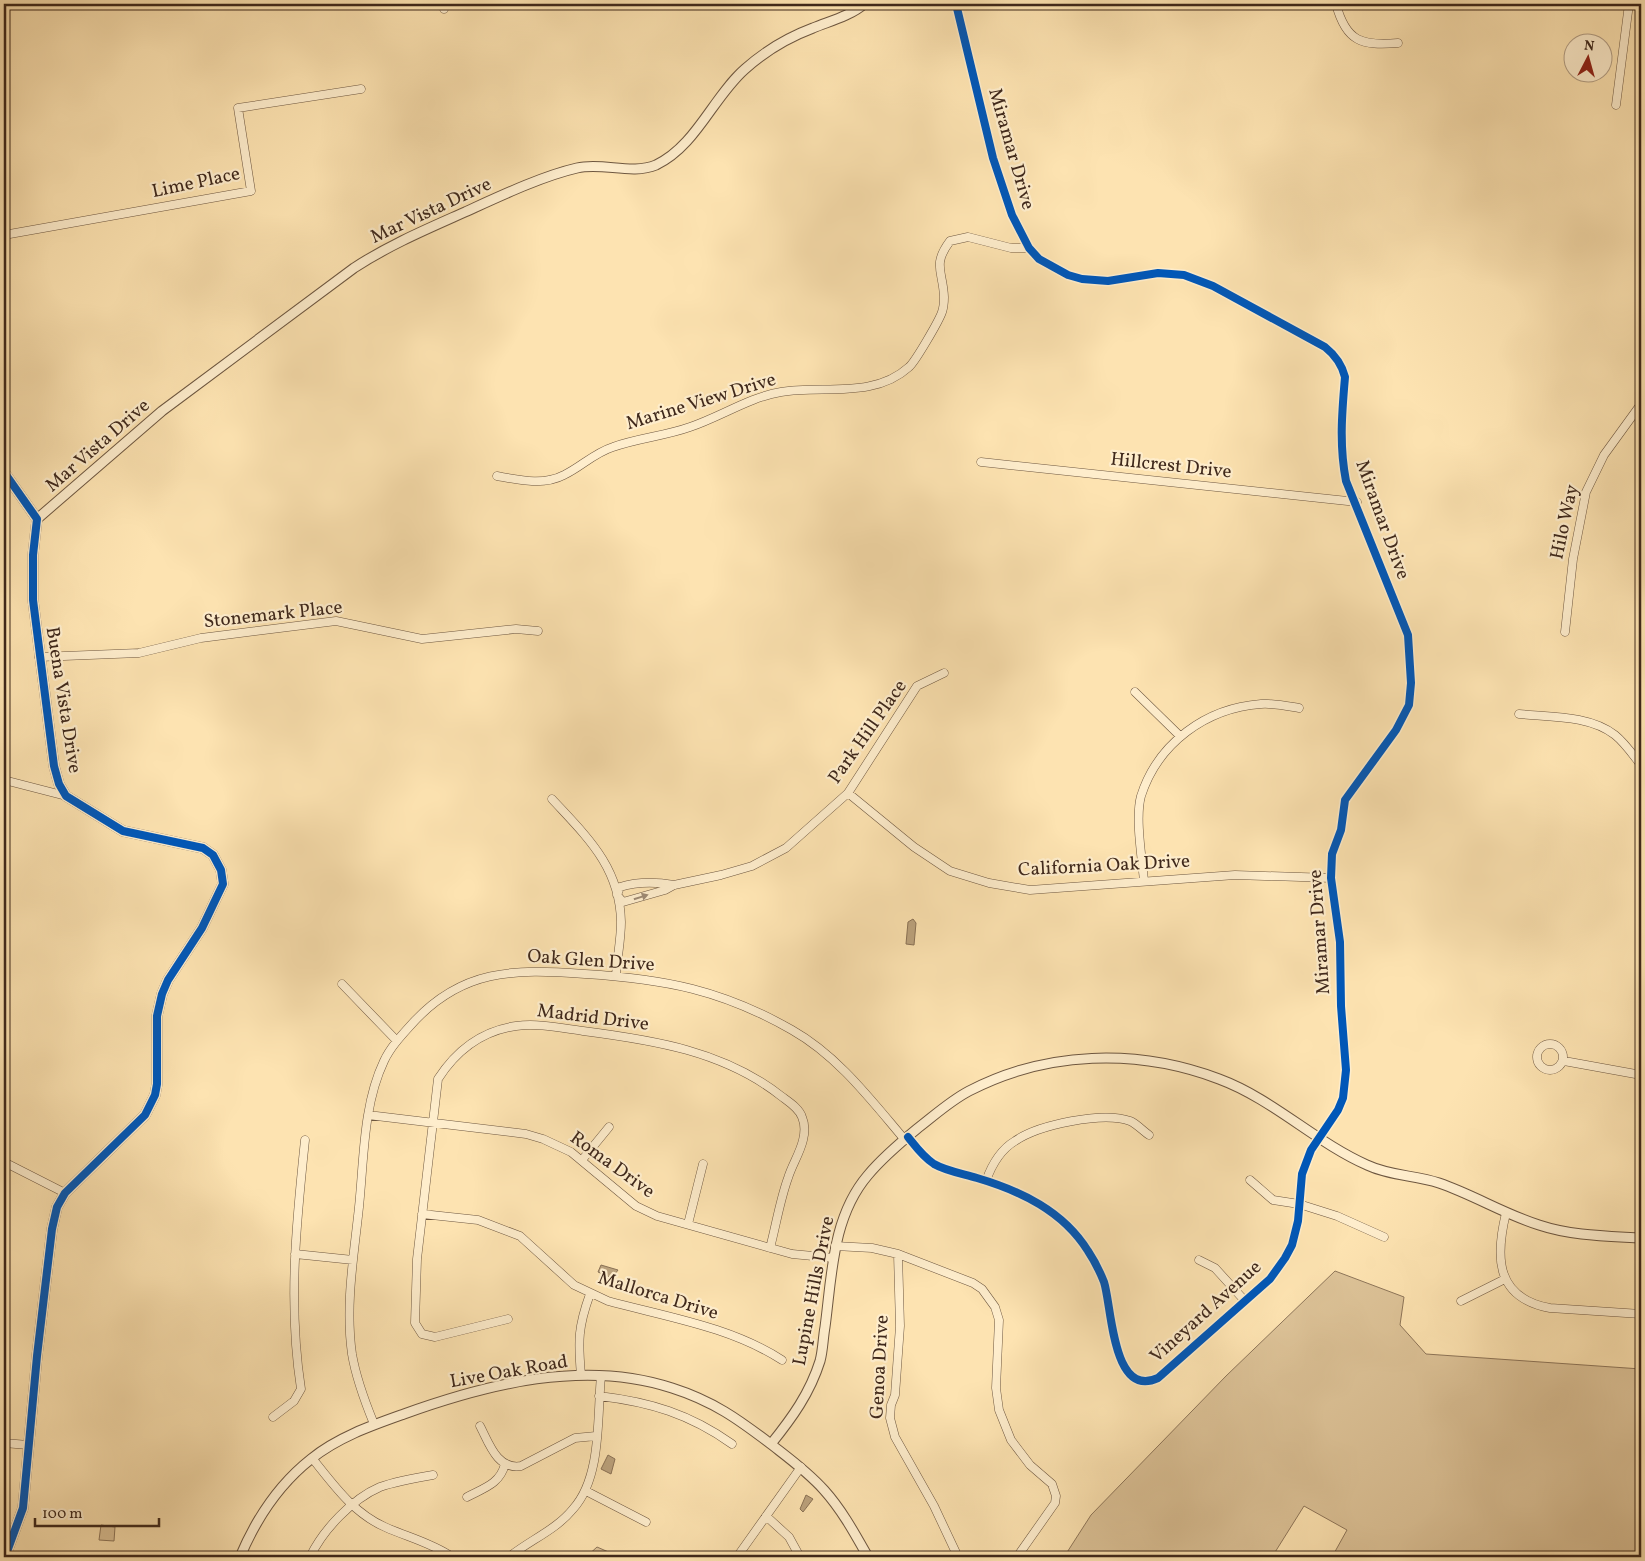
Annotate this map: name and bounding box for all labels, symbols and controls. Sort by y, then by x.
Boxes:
north arrow [1562,32,1612,82]
text: N [1583,37,1595,57]
street label: Miramar Drive [981,85,1041,213]
street label: Lime Place [149,161,243,205]
street label: Mar Vista Drive [366,172,496,250]
street label: Marine View Drive [623,367,779,437]
street label: Mar Vista Drive [40,393,156,499]
street label: Hillcrest Drive [1109,447,1233,485]
street label: Miramar Drive [1348,457,1416,583]
street label: Hilo Way [1544,482,1586,562]
street label: Stonemark Place [202,595,344,635]
street label: Buena Vista Drive [39,625,87,775]
street label: Park Hill Place [823,675,913,789]
street label: California Oak Drive [1017,849,1191,883]
street label: Miramar Drive [1303,869,1337,995]
one-way arrow [633,893,648,900]
street label: Oak Glen Drive [526,944,656,978]
street label: Madrid Drive [536,998,650,1038]
street label: Roma Drive [564,1125,660,1205]
street label: Lupine Hills Drive [787,1214,841,1368]
street label: Vineyard Avenue [1144,1255,1268,1369]
street label: Mallorca Drive [595,1265,721,1327]
street label: Genoa Drive [864,1314,896,1420]
street label: Live Oak Road [448,1349,570,1395]
scale bar [35,1496,159,1528]
text: 100 m [42,1504,82,1525]

